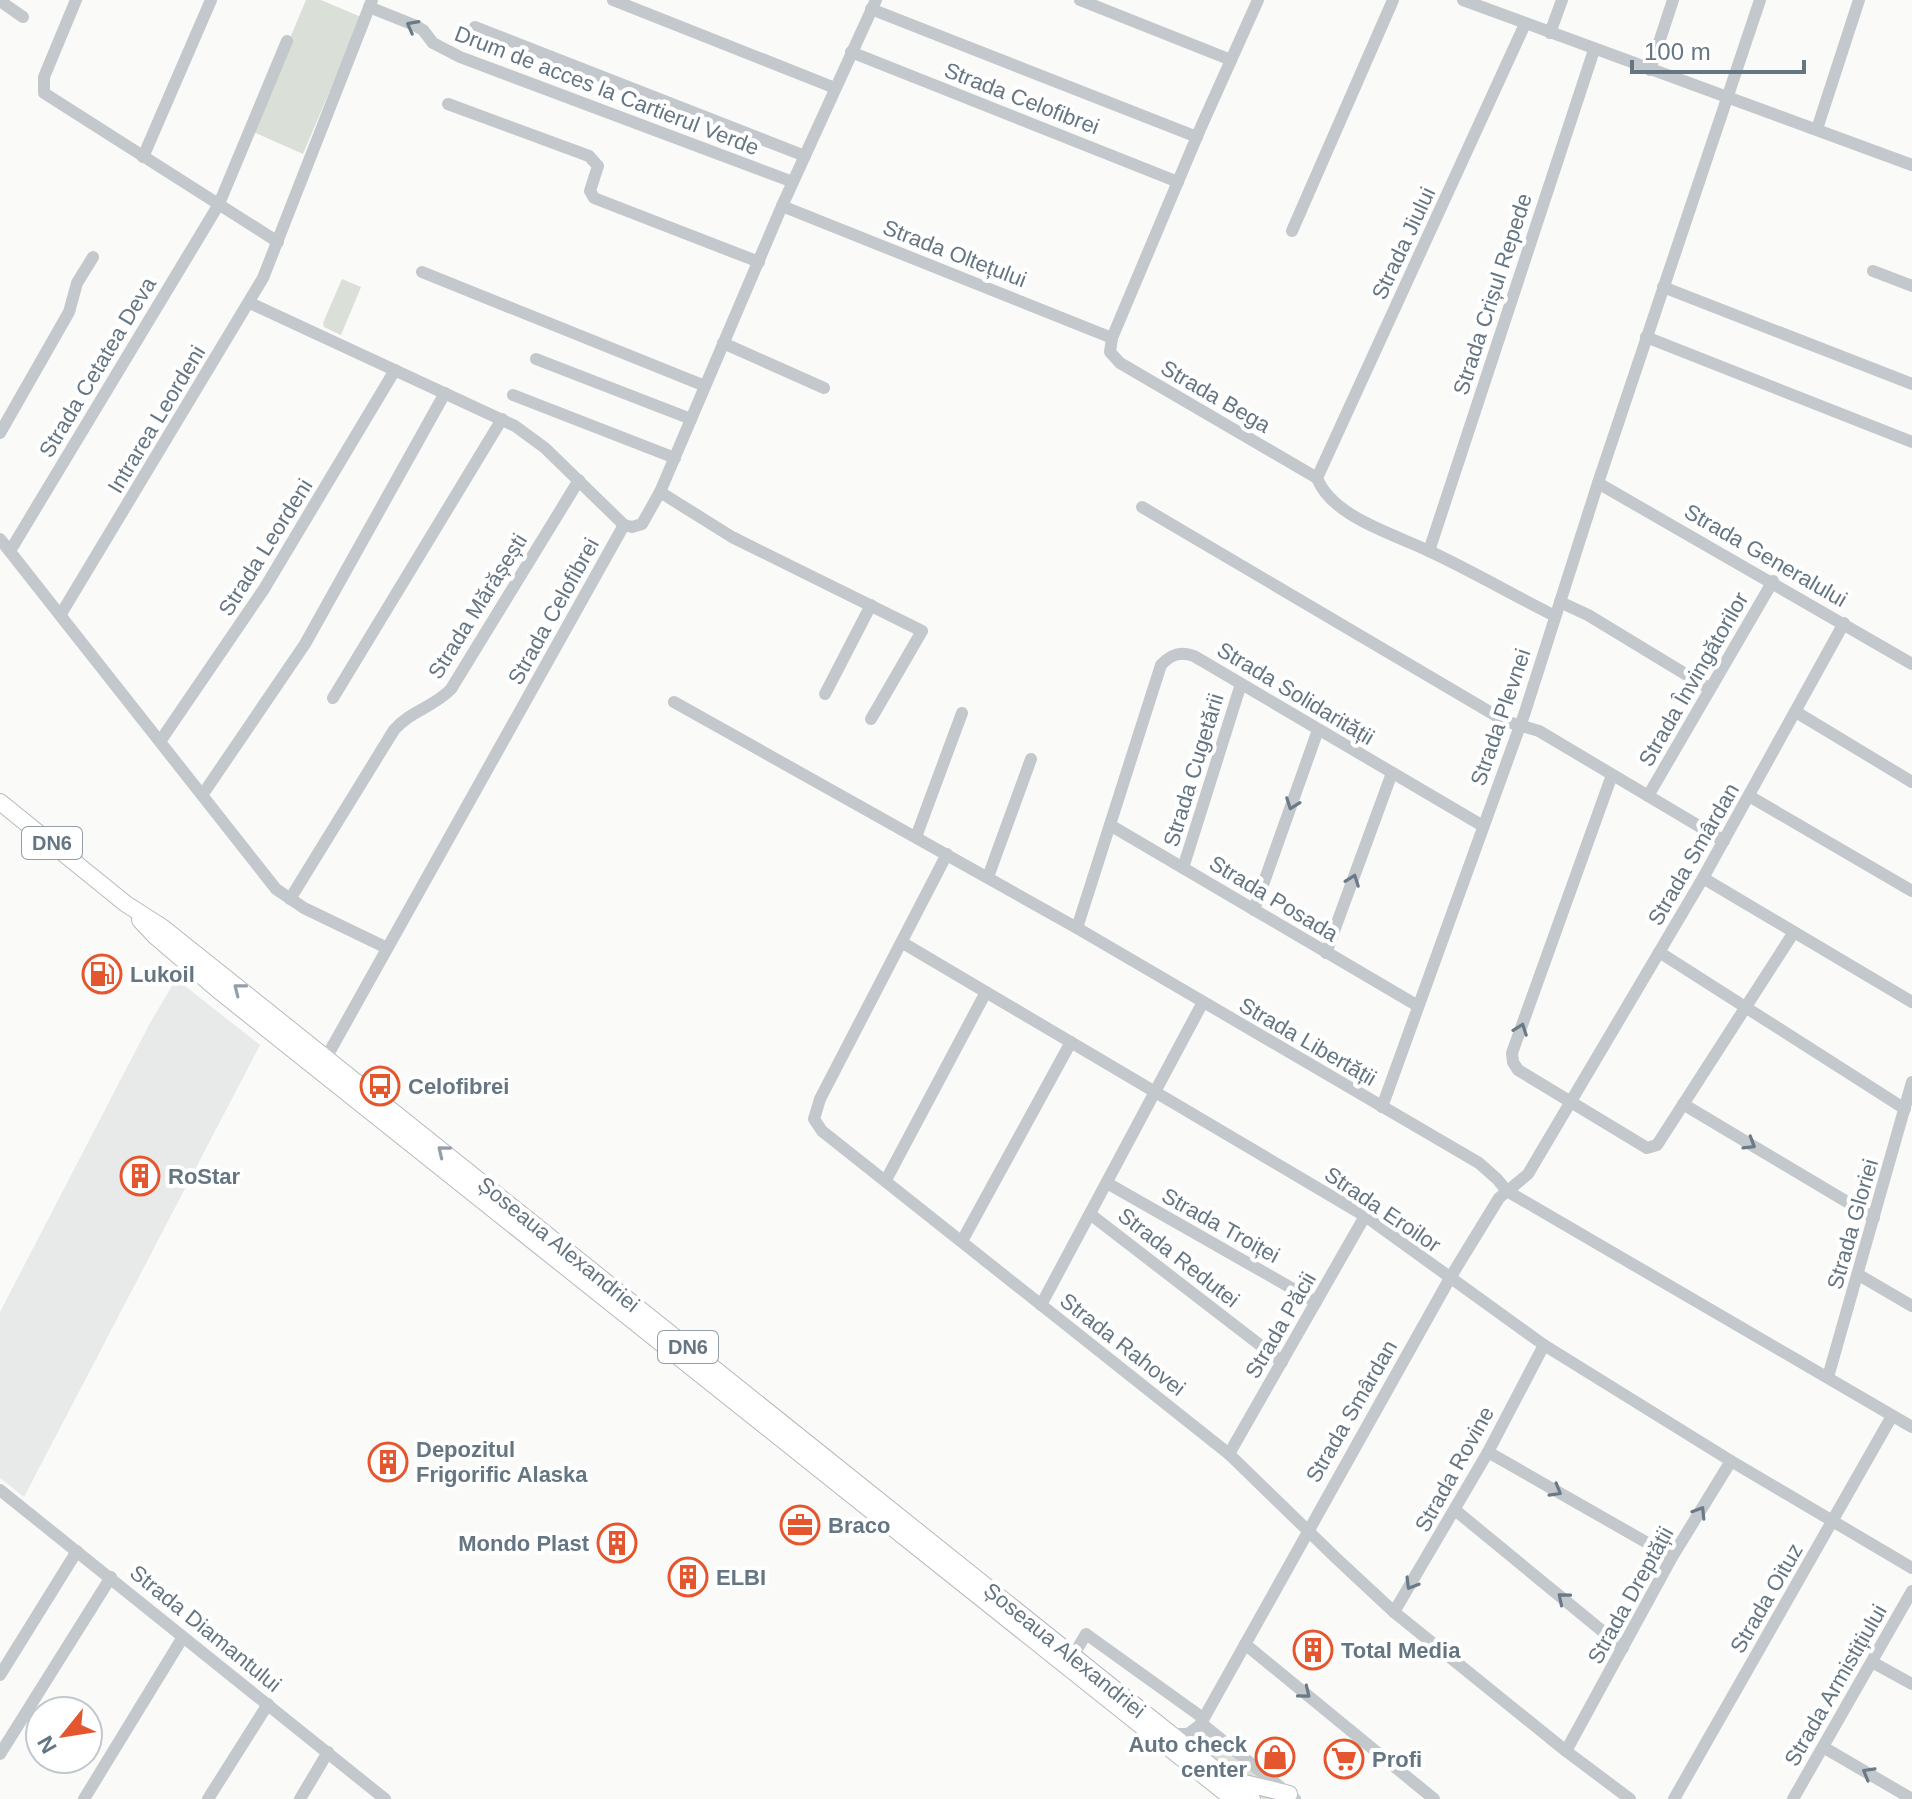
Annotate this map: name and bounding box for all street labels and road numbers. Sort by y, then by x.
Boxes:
street label: Drum de acces la Cartierul Verde [451,21,763,160]
street label: Strada Celofibrei [941,57,1103,140]
street label: Strada Jiului [1367,183,1440,303]
street label: Strada Crișul Repede [1448,190,1537,398]
street label: Strada Oltețului [880,215,1030,292]
street label: Strada Cetatea Deva [34,272,161,462]
street label: Intrarea Leordeni [103,341,210,498]
street label: Strada Bega [1157,355,1276,438]
street label: Strada Leordeni [213,474,318,620]
street label: Strada Generalului [1680,499,1851,612]
street label: Strada Mărășești [423,529,532,683]
street label: Strada Celofibrei [503,534,604,689]
street label: Strada Învingătorilor [1633,588,1753,771]
street label: Strada Solidarității [1213,637,1379,750]
street label: Strada Plevnei [1465,645,1536,789]
street label: Strada Cugetării [1158,690,1229,850]
street label: Strada Smârdan [1643,779,1744,930]
road number: DN6 [22,827,82,859]
street label: Strada Posada [1205,850,1343,947]
street label: Strada Libertății [1235,992,1381,1091]
street label: Strada Gloriei [1822,1156,1883,1292]
street label: Strada Eroilor [1320,1161,1445,1257]
street label: Șoseaua Alexandriei [473,1172,644,1317]
street label: Strada Troiței [1157,1183,1284,1268]
street label: Strada Redutei [1113,1202,1244,1312]
street label: Strada Păcii [1240,1268,1321,1383]
street label: Strada Rahovei [1055,1288,1190,1401]
road number: DN6 [658,1331,718,1363]
street label: Strada Smârdan [1301,1336,1402,1487]
street label: Strada Rovine [1410,1402,1499,1536]
street label: Strada Dreptății [1582,1522,1678,1668]
street label: Strada Oituz [1725,1539,1808,1657]
street label: Strada Diamantului [125,1560,286,1697]
street label: Șoseaua Alexandriei [979,1578,1150,1723]
street label: Strada Armistițiului [1779,1600,1892,1770]

